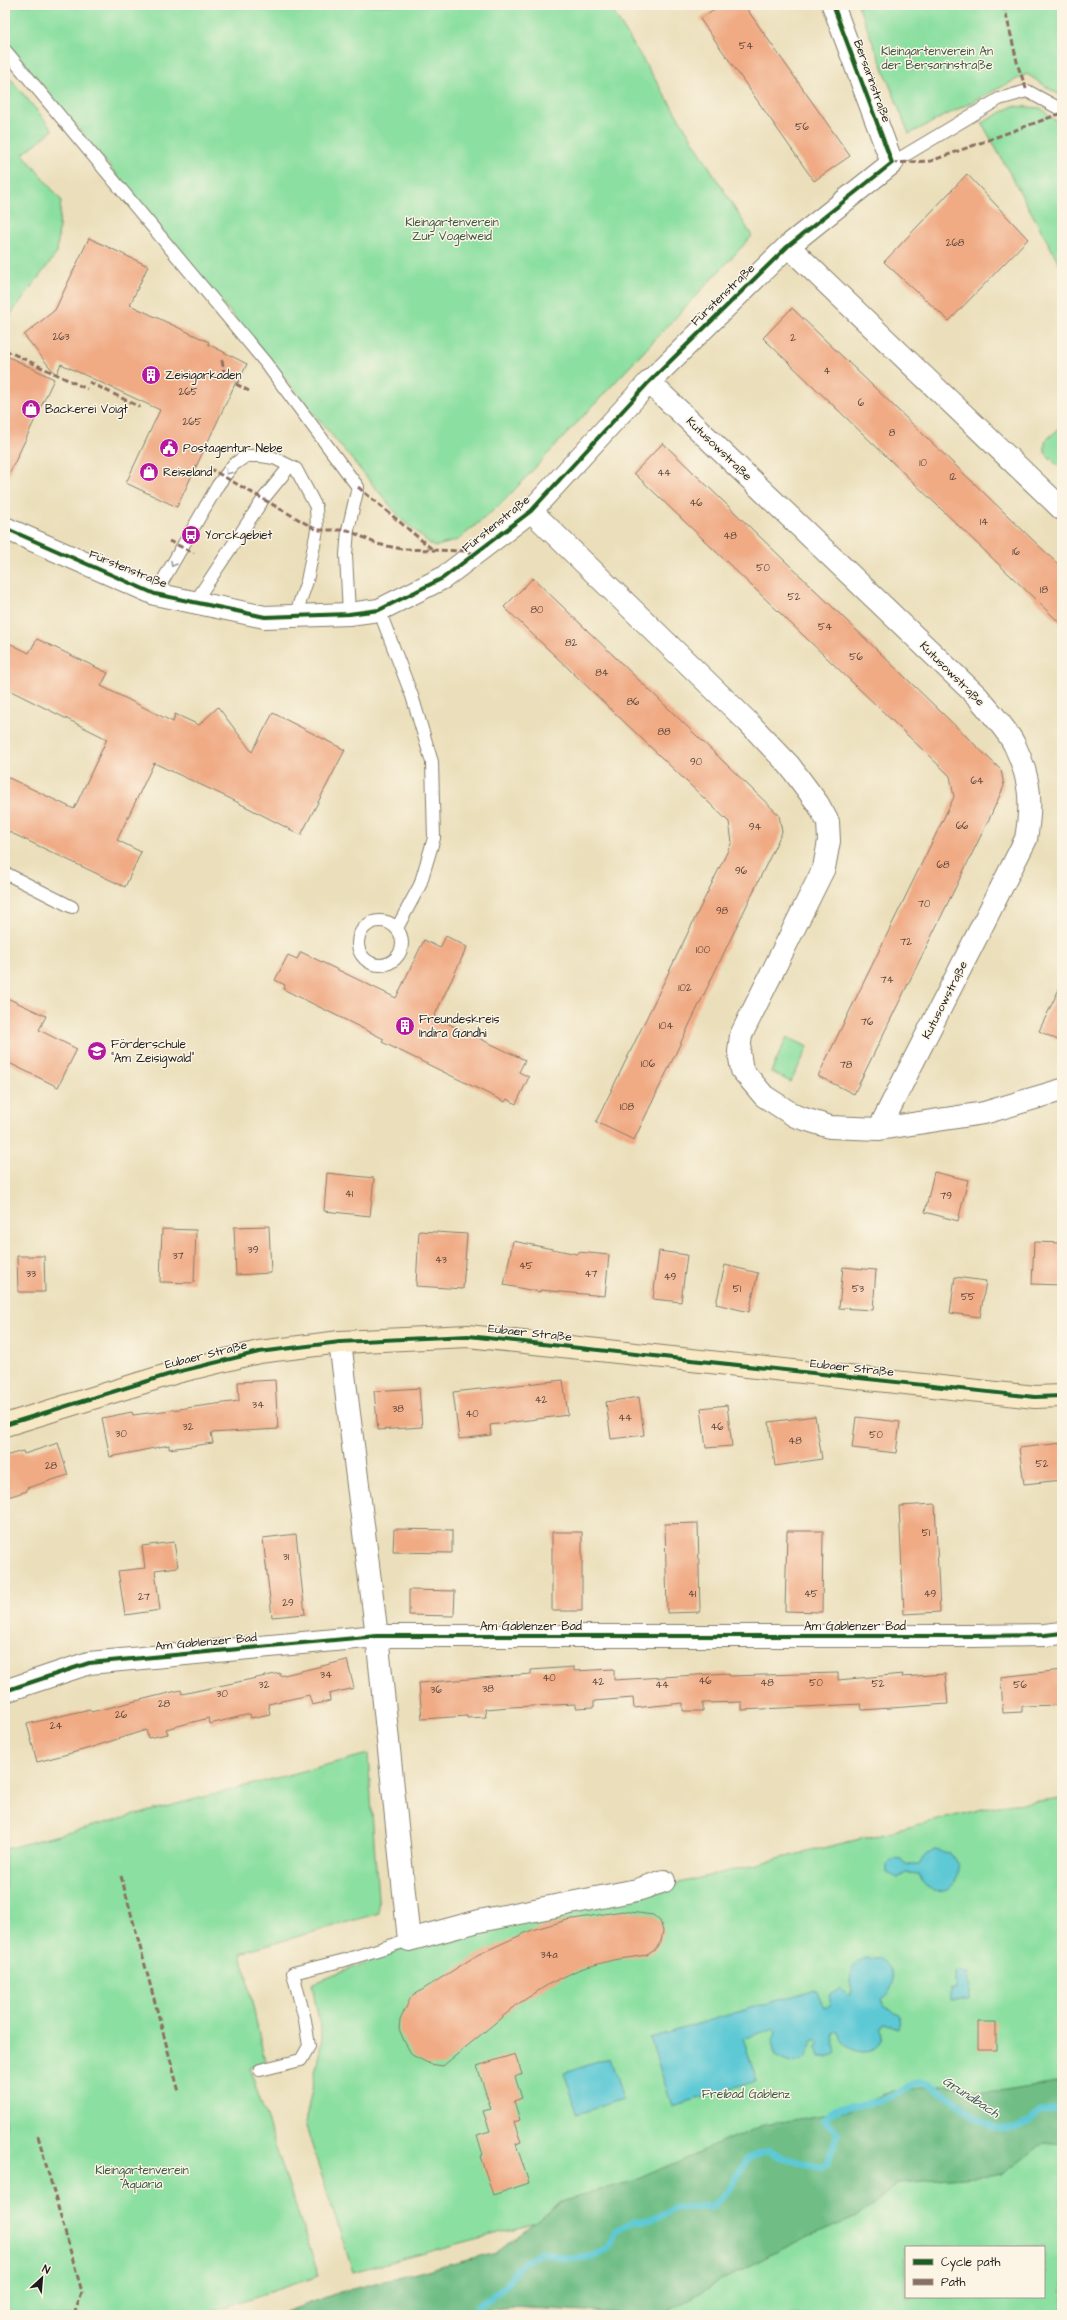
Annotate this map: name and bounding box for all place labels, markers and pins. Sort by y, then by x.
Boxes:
building icon: Zeisigarkaden [140,364,162,386]
place label: Zeisigarkaden [165,367,242,385]
shop icon: Backerei Voigt [20,398,42,420]
place label: Backerei Voigt [45,401,128,419]
public building icon: Postagentur Nebe [158,437,180,459]
place label: Postagentur Nebe [183,440,283,458]
shop icon: Reiseland [138,461,160,483]
place label: Reiseland [163,464,213,481]
bus stop icon: Yorckgebiet [180,524,202,546]
place label: Yorckgebiet [205,527,272,545]
place label: Freundeskreis Indira Gandhi [419,1011,500,1042]
building icon: Freundeskreis Indira Gandhi [394,1015,416,1037]
place label: Förderschule "Am Zeisigwald" [111,1036,194,1068]
school or university icon: Förderschule "Am Zeisigwald" [86,1040,108,1062]

